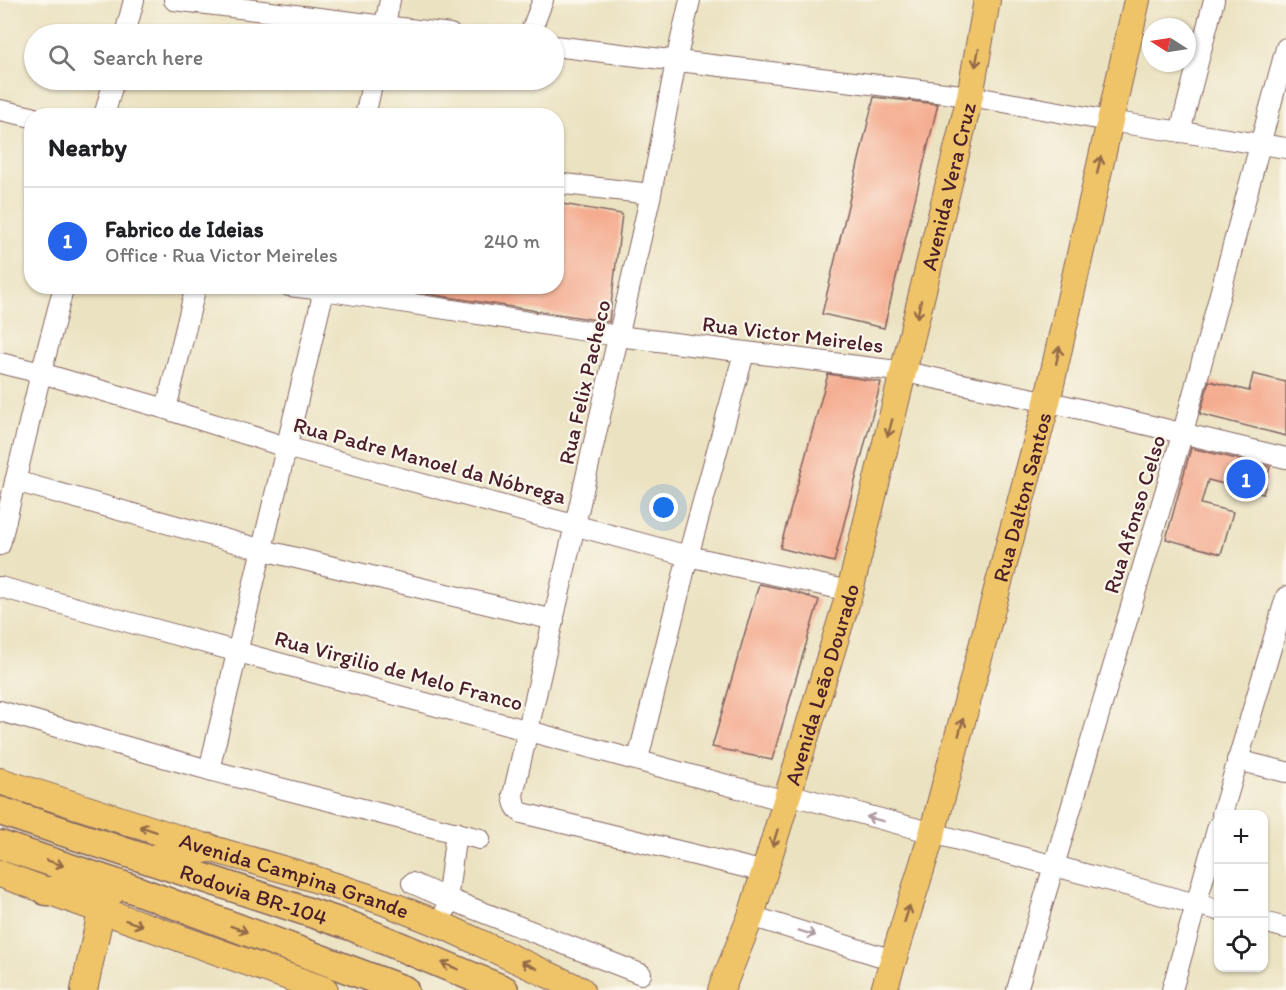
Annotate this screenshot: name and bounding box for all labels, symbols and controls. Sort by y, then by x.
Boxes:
north arrow [1142,18,1196,72]
search box [24,24,564,90]
icon: search [45,41,78,74]
text: Search here [93,44,203,71]
one-way arrow [971,47,982,67]
street label: Avenida Vera Cruz [915,100,982,273]
text: Nearby [48,131,127,163]
one-way arrow [1094,155,1106,174]
text: Fabrico de Ideias [105,216,264,243]
text: 1 [63,229,72,253]
text: 240 m [484,229,540,253]
text: Office · Rua Victor Meireles [105,243,338,267]
street label: Rua Felix Pacheco [552,297,617,467]
one-way arrow [913,299,925,318]
street label: Rua Victor Meireles [701,310,885,359]
one-way arrow [1052,346,1064,365]
street label: Rua Dalton Santos [987,409,1058,585]
street label: Rua Padre Manoel da Nóbrega [290,411,570,510]
one-way arrow [883,418,895,437]
street label: Rua Afonso Celso [1098,432,1171,597]
pin: 1 [1226,456,1266,502]
your location [649,493,678,522]
street label: Avenida Leão Dourado [779,581,865,788]
street label: Rua Virgilio de Melo Franco [272,624,526,717]
one-way arrow [955,717,967,736]
map controls [1214,810,1268,972]
button: + [1214,810,1268,864]
one-way arrow [866,813,885,824]
one-way arrow [139,822,158,833]
street label: Avenida Campina Grande [176,826,413,925]
one-way arrow [769,828,780,847]
street label: Rodovia BR-104 [176,858,331,931]
one-way arrow [46,859,64,870]
button: − [1214,864,1268,918]
one-way arrow [902,905,913,924]
one-way arrow [124,918,143,929]
button: locate [1214,918,1268,972]
one-way arrow [229,924,248,935]
one-way arrow [797,928,816,939]
one-way arrow [520,959,538,970]
one-way arrow [442,960,460,971]

